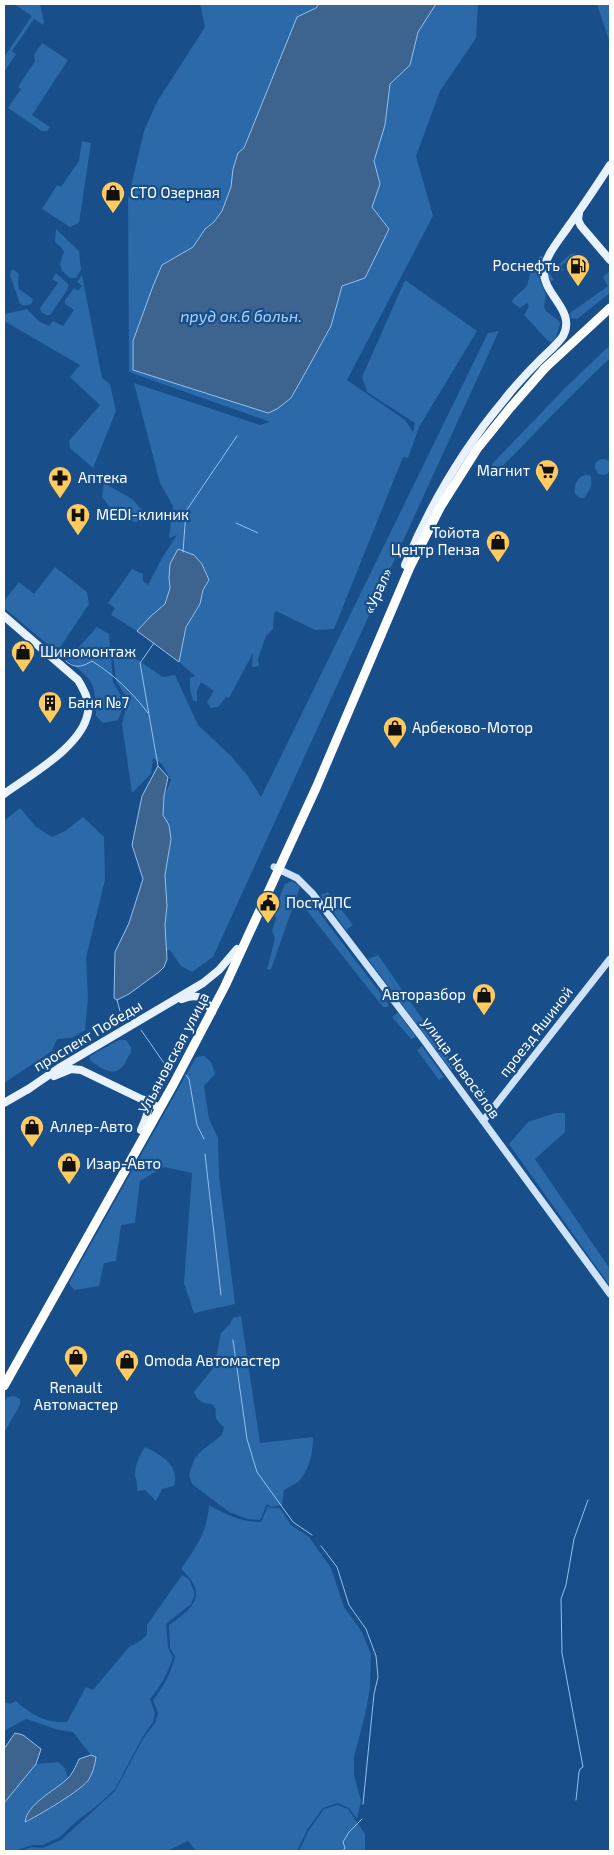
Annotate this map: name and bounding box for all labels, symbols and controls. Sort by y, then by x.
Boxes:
shop icon: СТО Озерная [100,180,126,214]
place label: СТО Озерная [130,183,220,201]
fuel station icon: Роснефть [565,253,591,287]
place label: Роснефть [493,256,560,274]
water label: пруд ок.6 больн. [180,306,302,325]
supermarket icon: Магнит [534,458,560,492]
place label: Магнит [477,461,530,479]
pharmacy icon: Аптека [47,465,73,499]
place label: Аптека [78,468,128,486]
hospital icon: MEDI-клиник [65,502,91,536]
place label: MEDI-клиник [96,505,189,523]
place label: Тойота Центр Пенза [391,523,480,558]
shop icon: Тойота Центр Пенза [485,529,511,563]
street label: «Урал» [359,565,395,616]
shop icon: Шиномонтаж [10,639,36,673]
place label: Шиномонтаж [40,642,136,660]
building icon: Баня №7 [37,690,63,724]
place label: Баня №7 [68,693,130,711]
shop icon: Арбеково-Мотор [382,715,408,749]
place label: Арбеково-Мотор [412,718,533,736]
public building icon: Пост ДПС [255,890,281,924]
place label: Пост ДПС [286,893,352,911]
shop icon: Авторазбор [471,982,497,1016]
street label: проезд Яшиной [494,983,576,1080]
place label: Авторазбор [382,985,466,1003]
street label: Ульяновская улица [134,989,213,1117]
street label: проспект Победы [30,996,145,1075]
street label: улица Новосёлов [418,1013,505,1122]
shop icon: Аллер-Авто [19,1114,45,1148]
place label: Аллер-Авто [50,1117,133,1135]
shop icon: Изар-Авто [56,1151,82,1185]
place label: Изар-Авто [86,1154,161,1172]
shop icon: Renault Автомастер [63,1344,89,1378]
shop icon: Omoda Автомастер [114,1348,140,1382]
place label: Omoda Автомастер [144,1351,280,1369]
place label: Renault Автомастер [34,1378,118,1413]

